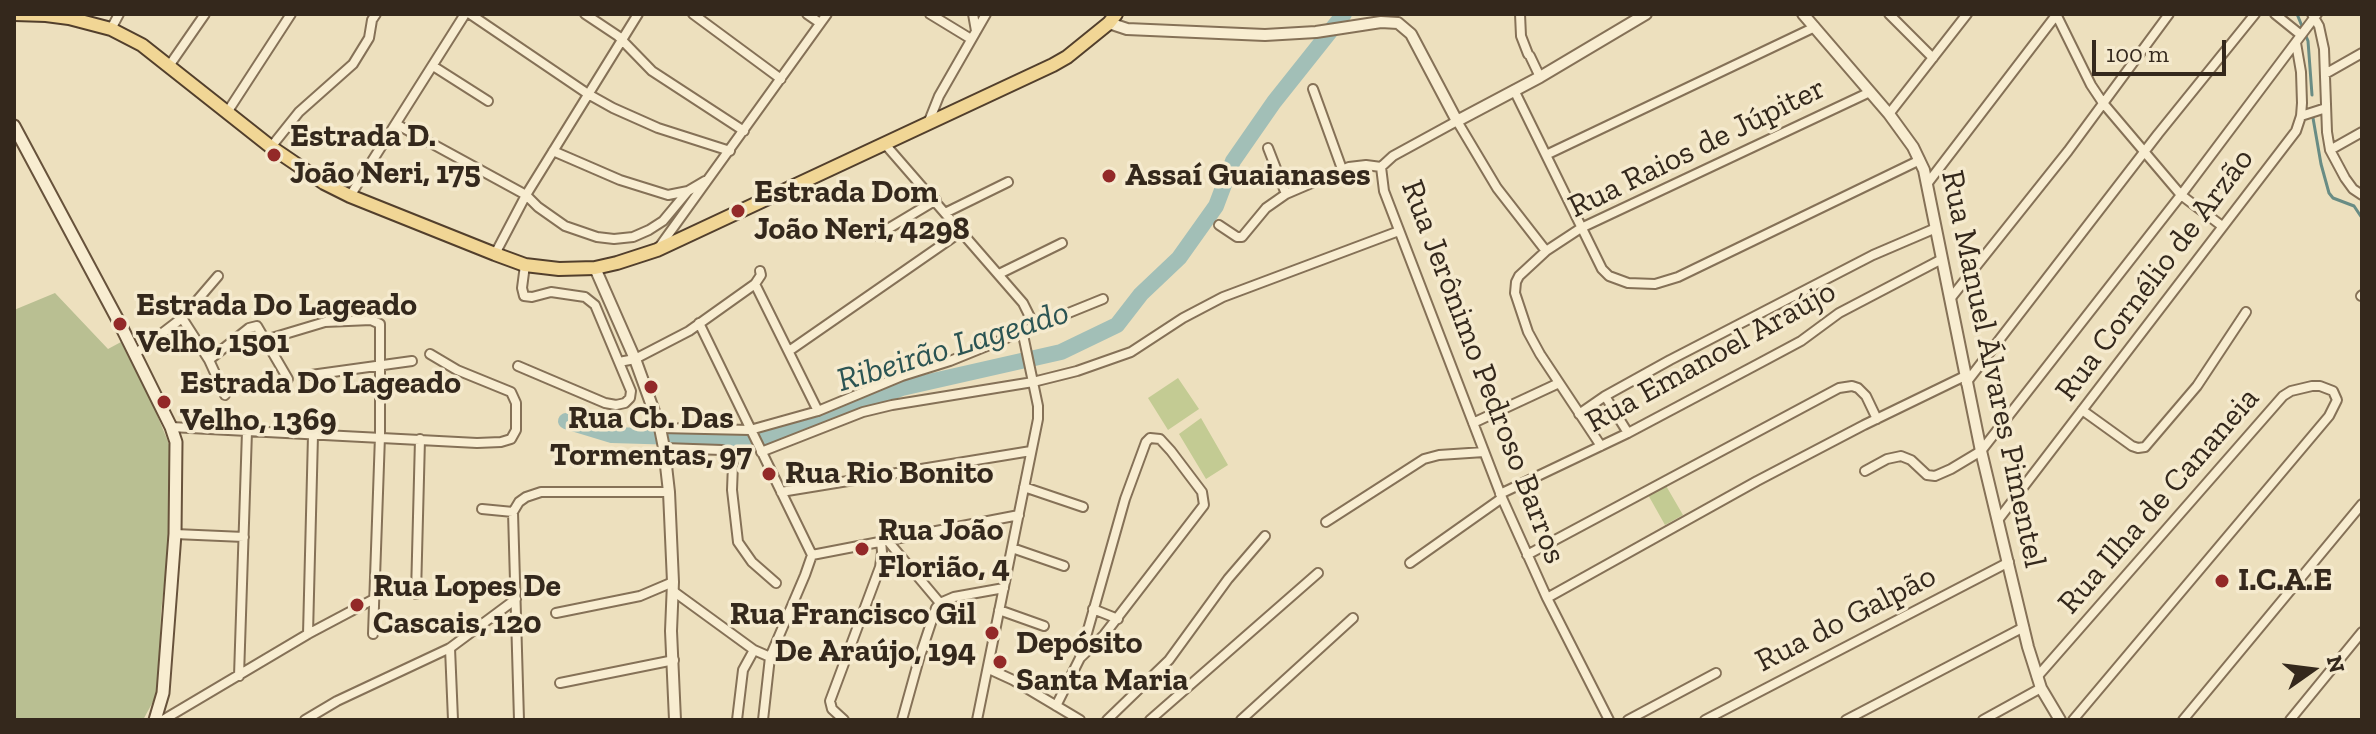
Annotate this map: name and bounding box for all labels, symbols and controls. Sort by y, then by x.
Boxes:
scale bar [2096,24,2230,74]
text: 100 m [2106,39,2169,68]
street label: Rua Raios de Júpiter [1562,69,1832,227]
place label: Estrada D. João Neri, 175 [290,118,481,193]
street label: Rua Cornélio de Arzão [2048,141,2262,409]
marker: Estrada D. João Neri, 175 [265,146,283,164]
place label: Assaí Guaianases [1125,157,1371,195]
marker: Assaí Guaianases [1100,167,1118,185]
street label: Rua Manuel Álvares Pimentel [1932,167,2054,571]
place label: Estrada Dom João Neri, 4298 [754,174,970,249]
street label: Rua Jerônimo Pedroso Barros [1392,175,1574,569]
marker: Estrada Dom João Neri, 4298 [729,202,747,220]
street label: Rua Emanoel Araújo [1579,272,1843,442]
place label: Estrada Do Lageado Velho, 1501 [136,287,417,362]
water label: Ribeirão Lageado [832,292,1074,402]
marker: Estrada Do Lageado Velho, 1501 [111,315,129,333]
place label: Estrada Do Lageado Velho, 1369 [180,365,461,440]
marker: Rua Cb. Das Tormentas, 97 [642,378,660,396]
street label: Rua Ilha de Cananeia [2050,380,2268,622]
marker: Estrada Do Lageado Velho, 1369 [155,393,173,411]
place label: Rua Cb. Das Tormentas, 97 [550,400,752,475]
place label: Rua Rio Bonito [785,455,994,493]
marker: Rua Rio Bonito [760,465,778,483]
place label: Rua João Florião, 4 [878,512,1010,587]
marker: Rua João Florião, 4 [853,540,871,558]
street label: Rua do Galpão [1749,557,1943,681]
place label: I.C.A.E [2238,562,2332,600]
place label: Rua Lopes De Cascais, 120 [373,568,561,643]
marker: I.C.A.E [2213,572,2231,590]
marker: Rua Lopes De Cascais, 120 [348,596,366,614]
place label: Rua Francisco Gil De Araújo, 194 [730,596,976,671]
marker: Rua Francisco Gil De Araújo, 194 [983,624,1001,642]
place label: Depósito Santa Maria [1016,625,1189,700]
north arrow [2272,630,2352,710]
marker: Depósito Santa Maria [991,653,1009,671]
text: N [2321,653,2351,675]

